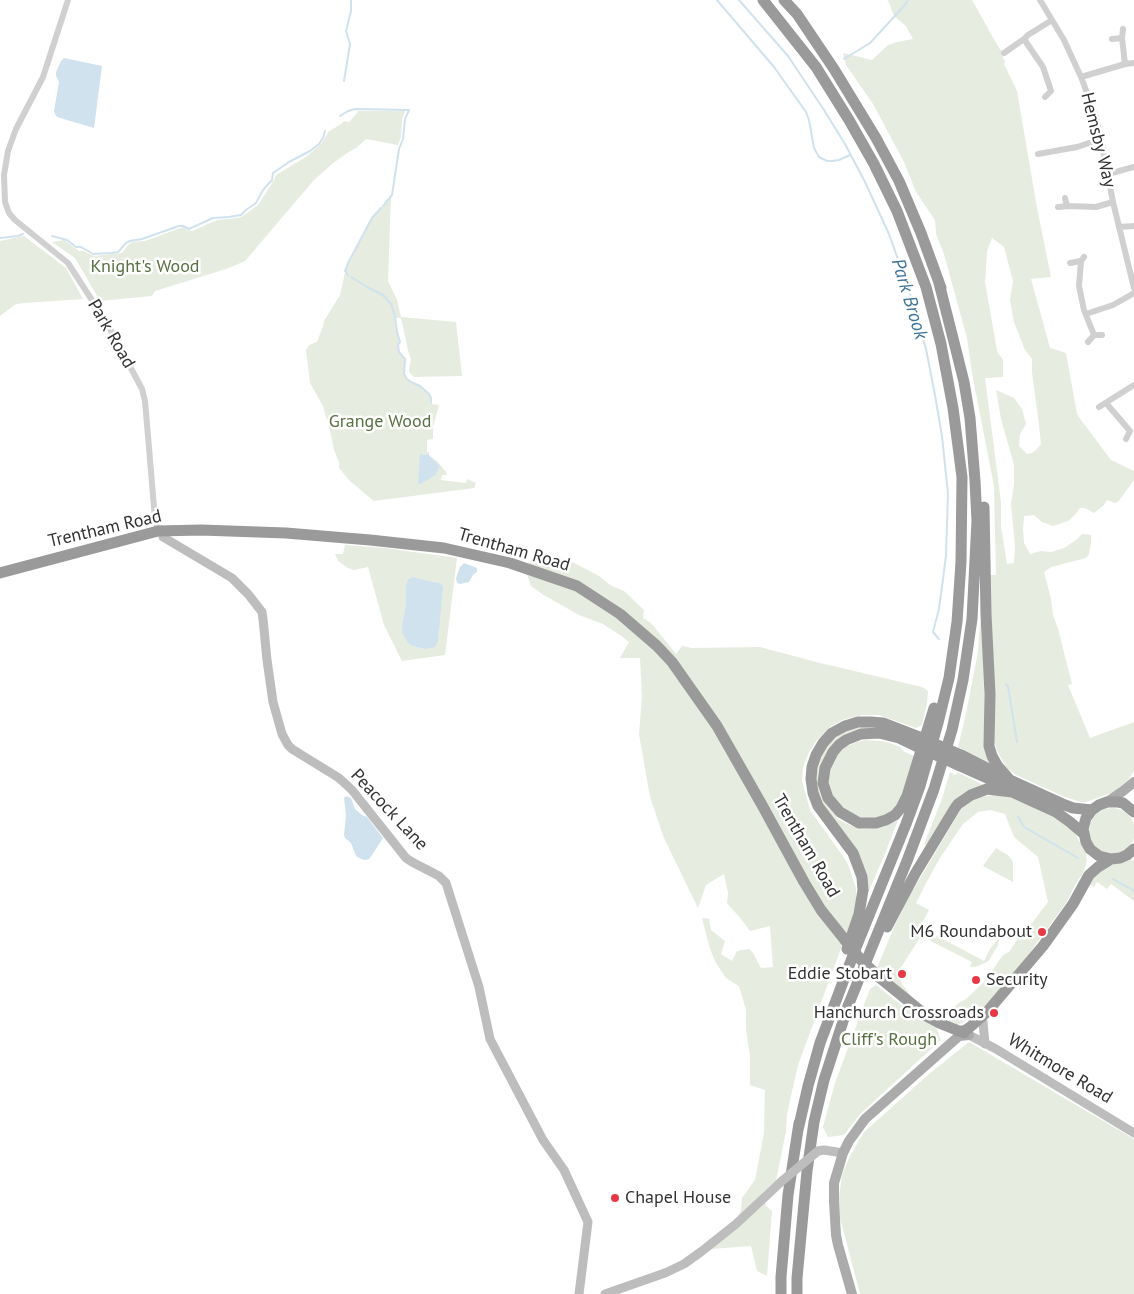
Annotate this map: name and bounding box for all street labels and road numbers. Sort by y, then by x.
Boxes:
street label: Hemsby Way [1076,90,1120,190]
street label: Park Road [83,296,139,372]
street label: Trentham Road [46,505,164,553]
street label: Trentham Road [455,524,573,576]
street label: Peacock Lane [346,765,432,855]
street label: Trentham Road [768,791,844,901]
street label: Whitmore Road [1004,1029,1116,1109]

